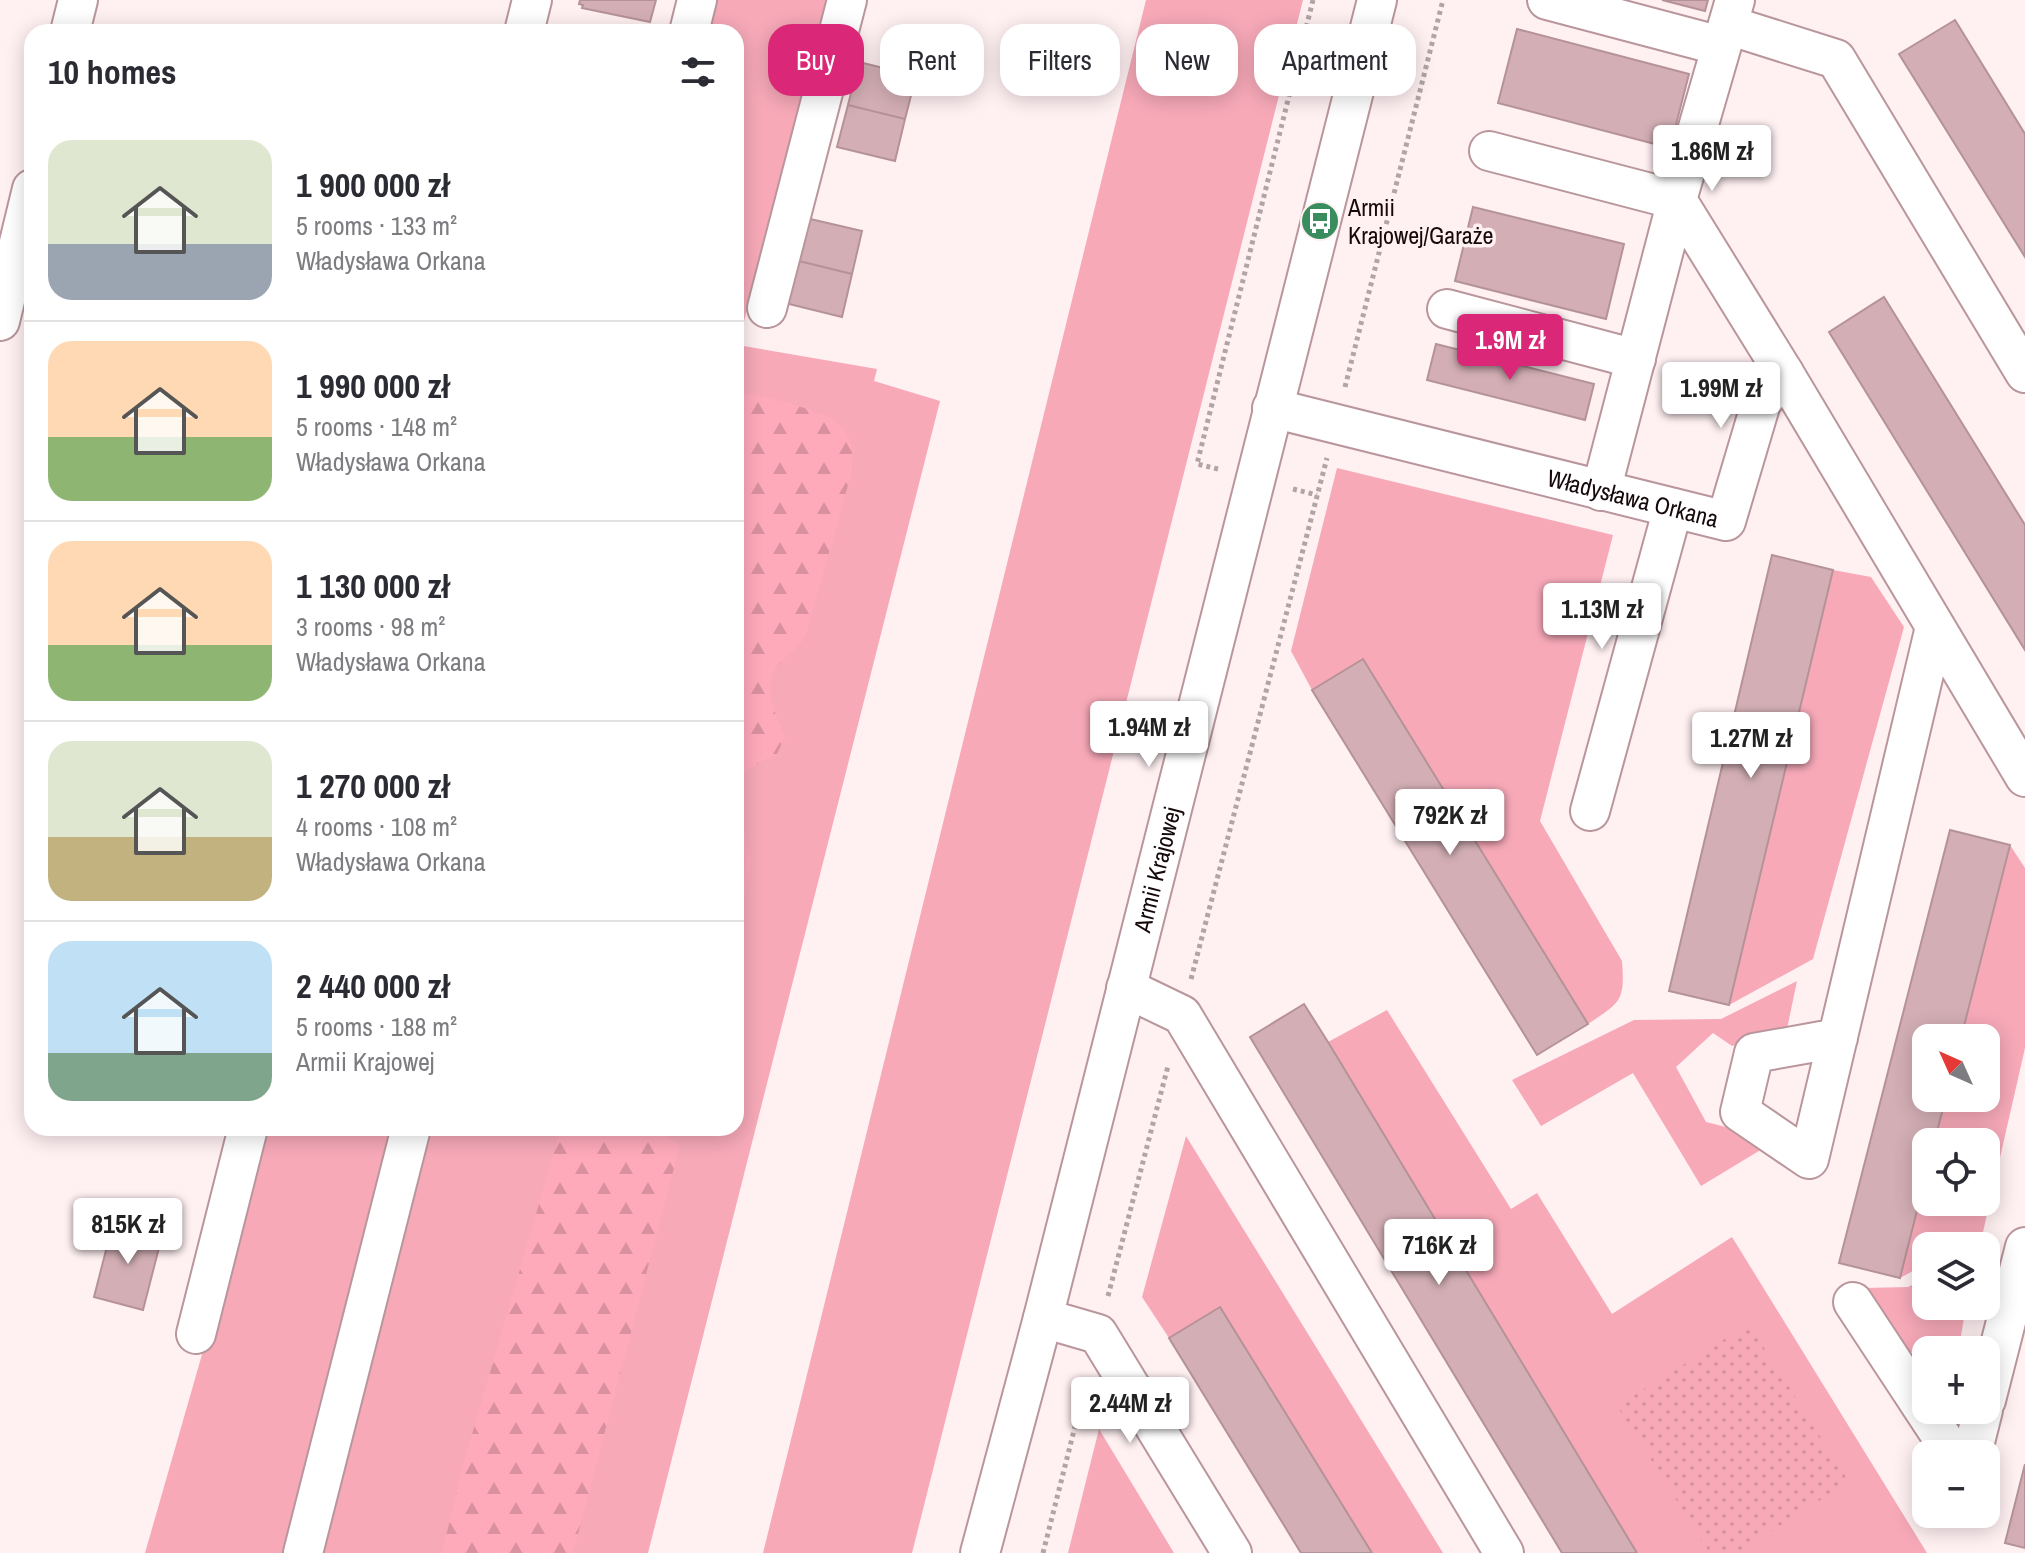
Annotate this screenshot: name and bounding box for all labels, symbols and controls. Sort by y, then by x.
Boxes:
chip: Buy [768,24,864,96]
chip: Rent [880,24,984,96]
chip: Filters [1000,24,1120,96]
chip: New [1136,24,1238,96]
chip: Apartment [1254,24,1416,96]
text: 10 homes [48,49,177,95]
icon: filters [676,50,720,94]
pin: 1.86M zł [1629,125,1795,193]
text: 1.86M zł [1671,133,1753,168]
text: 1 900 000 zł [296,162,449,208]
icon: home [112,172,208,268]
place label: Armii Krajowej/Garaże [1347,191,1493,251]
bus stop icon: Armii Krajowej/Garaże [1299,200,1341,242]
text: 5 rooms · 133 m² [296,208,457,243]
text: Władysława Orkana [296,243,486,278]
pin: 1.9M zł [1436,314,1584,382]
text: 1.9M zł [1475,322,1545,357]
pin: 1.99M zł [1638,362,1804,430]
text: 1 990 000 zł [296,363,449,409]
text: 1.99M zł [1680,370,1762,405]
icon: home [112,373,208,469]
text: 5 rooms · 148 m² [296,409,457,444]
text: Władysława Orkana [296,444,486,479]
street label: Władysława Orkana [1544,461,1722,535]
text: 1 130 000 zł [296,563,449,609]
icon: home [112,573,208,669]
pin: 1.13M zł [1519,583,1685,651]
text: 1.13M zł [1561,591,1643,626]
text: 3 rooms · 98 m² [296,609,445,644]
text: Władysława Orkana [296,644,486,679]
pin: 1.94M zł [1066,701,1232,769]
text: 1.94M zł [1108,709,1190,744]
pin: 1.27M zł [1668,712,1834,780]
text: 1.27M zł [1710,720,1792,755]
text: 1 270 000 zł [296,763,449,809]
icon: home [112,773,208,869]
pin: 792K zł [1376,789,1524,857]
text: 792K zł [1413,797,1487,832]
street label: Armii Krajowej [1125,803,1188,936]
text: 4 rooms · 108 m² [296,809,457,844]
text: Władysława Orkana [296,844,486,879]
text: 2 440 000 zł [296,963,449,1009]
icon: home [112,973,208,1069]
text: 5 rooms · 188 m² [296,1009,457,1044]
north arrow [1912,1024,2000,1112]
map controls [1912,1024,2000,1528]
text: Armii Krajowej [296,1044,435,1079]
button: locate [1912,1128,2000,1216]
pin: 815K zł [54,1198,202,1266]
text: 815K zł [91,1206,165,1241]
pin: 716K zł [1365,1219,1513,1287]
text: 716K zł [1402,1227,1476,1262]
button: layers [1912,1232,2000,1320]
button: + [1912,1336,2000,1424]
pin: 2.44M zł [1047,1377,1213,1445]
text: 2.44M zł [1089,1385,1171,1420]
button: − [1912,1440,2000,1528]

